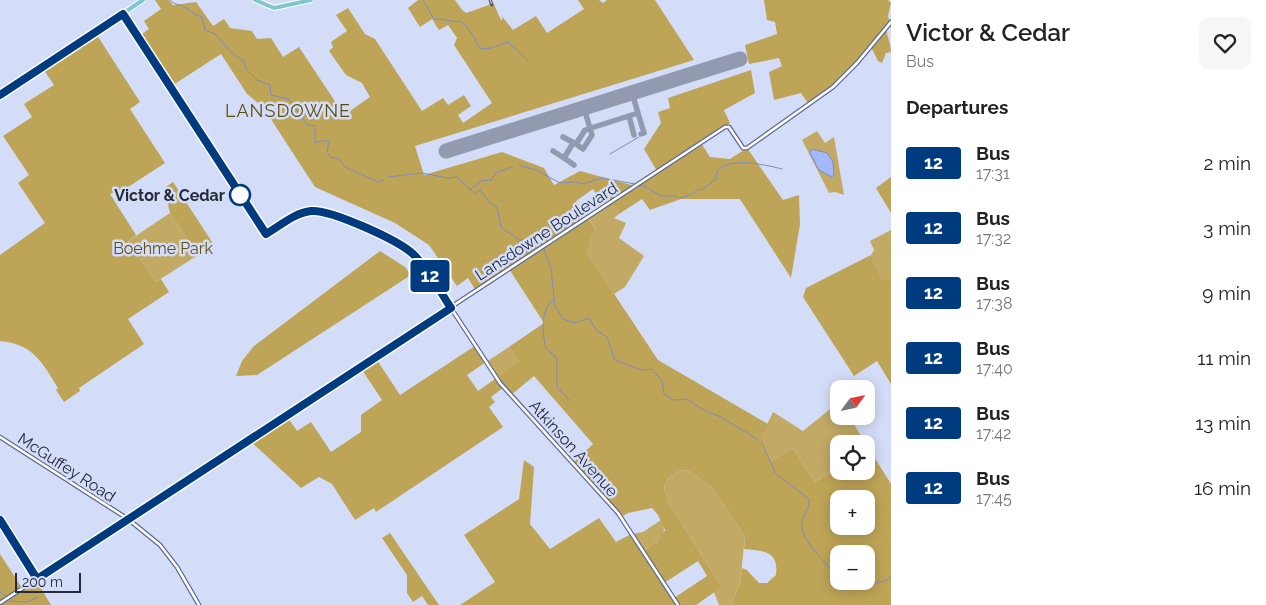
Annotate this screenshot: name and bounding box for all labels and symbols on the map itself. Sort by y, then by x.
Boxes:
district label: LANSDOWNE [225,100,351,121]
street label: Lansdowne Boulevard [472,178,621,285]
marker: Victor & Cedar [229,184,251,206]
place label: Victor & Cedar [114,186,225,205]
park label: Boehme Park [113,239,213,258]
line badge: 12 [408,260,452,292]
north arrow [830,380,875,425]
street label: Atkinson Avenue [525,396,622,501]
street label: McGuffey Road [14,429,119,506]
scale bar [15,570,81,593]

